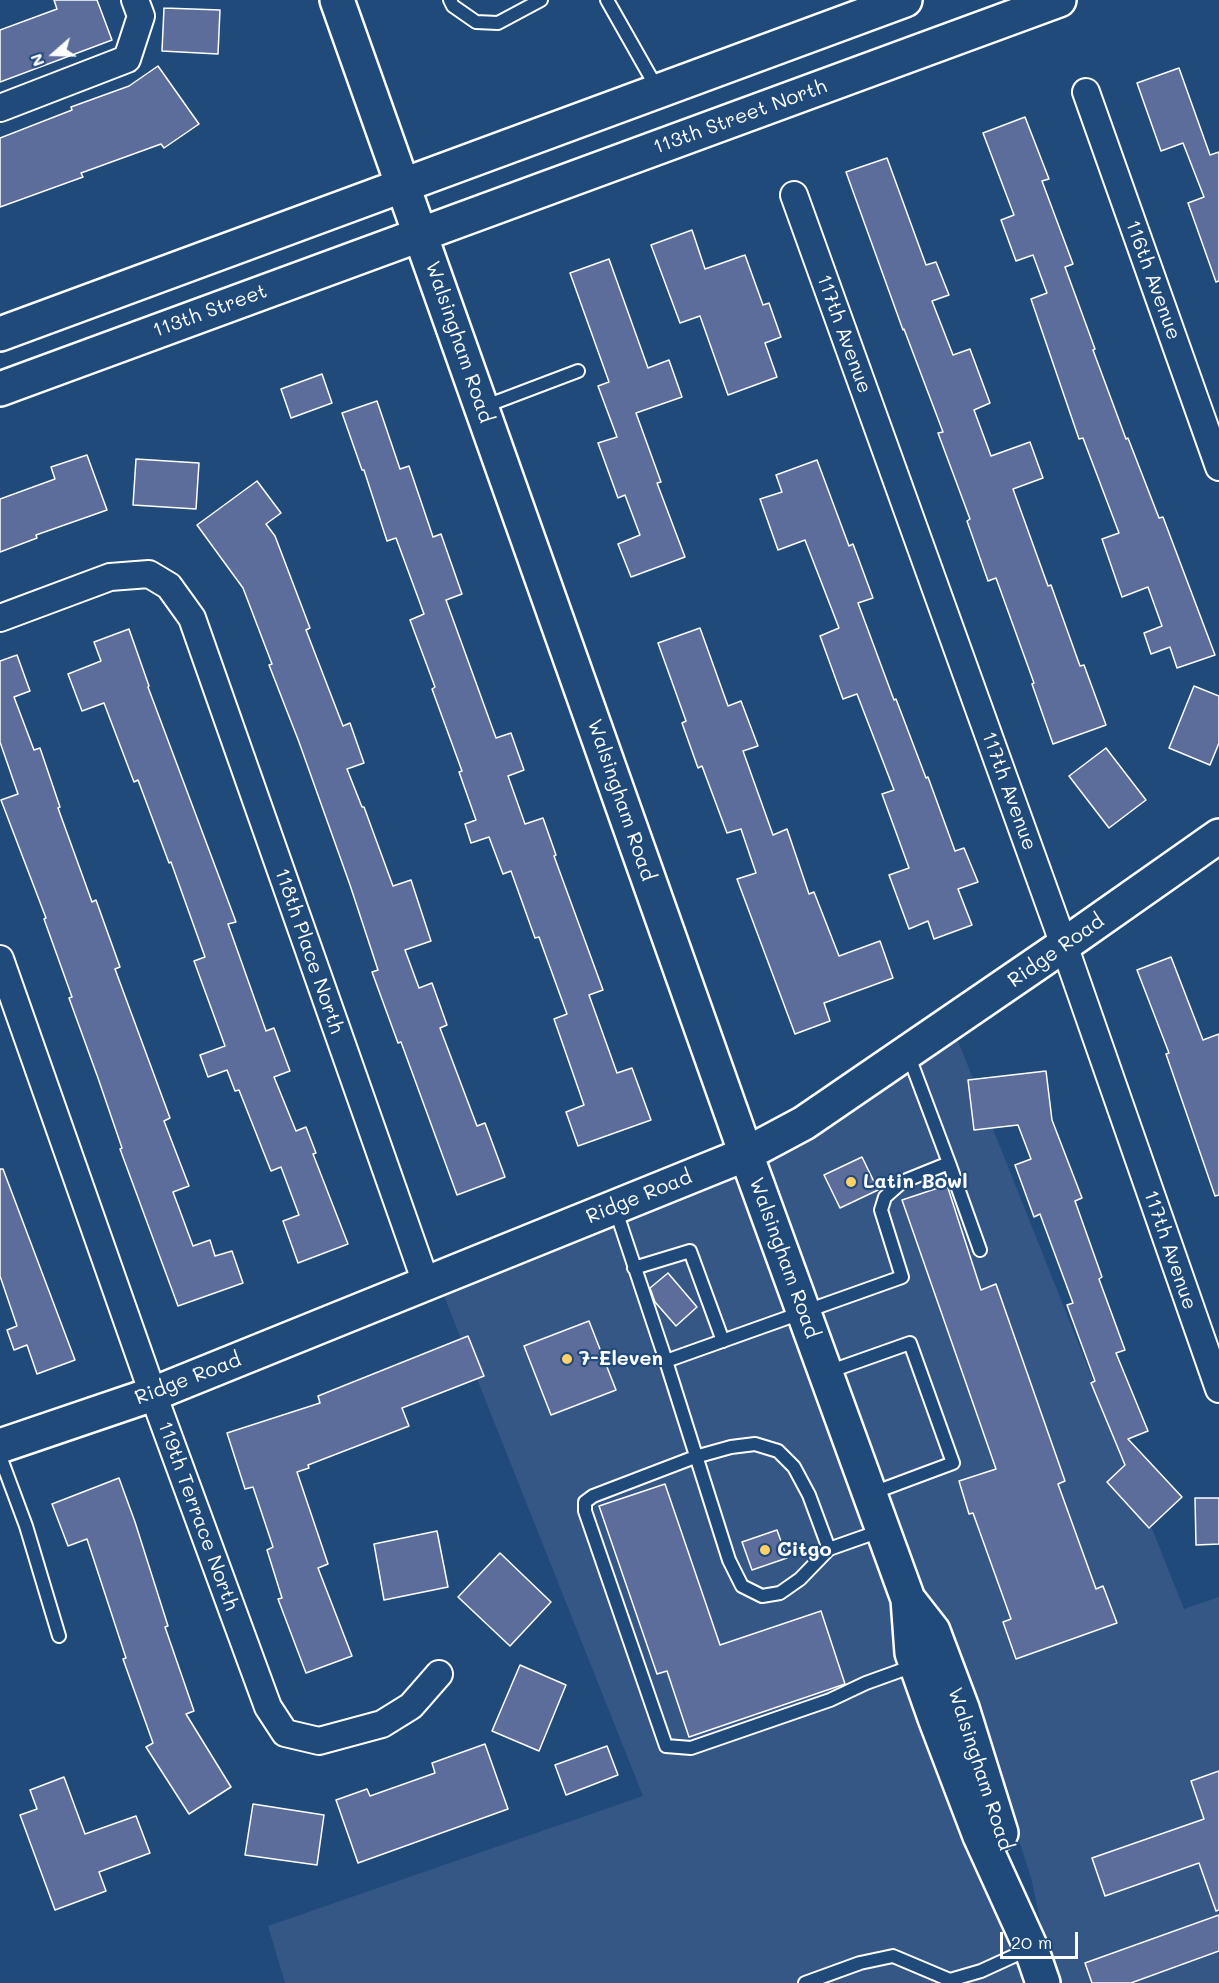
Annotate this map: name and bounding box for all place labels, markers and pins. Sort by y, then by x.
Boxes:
place label: Latin Bowl [863,1170,968,1194]
marker: Latin Bowl [844,1175,858,1189]
place label: 7-Eleven [579,1347,663,1371]
marker: 7-Eleven [560,1352,574,1366]
place label: Citgo [777,1538,832,1562]
marker: Citgo [758,1543,772,1557]

